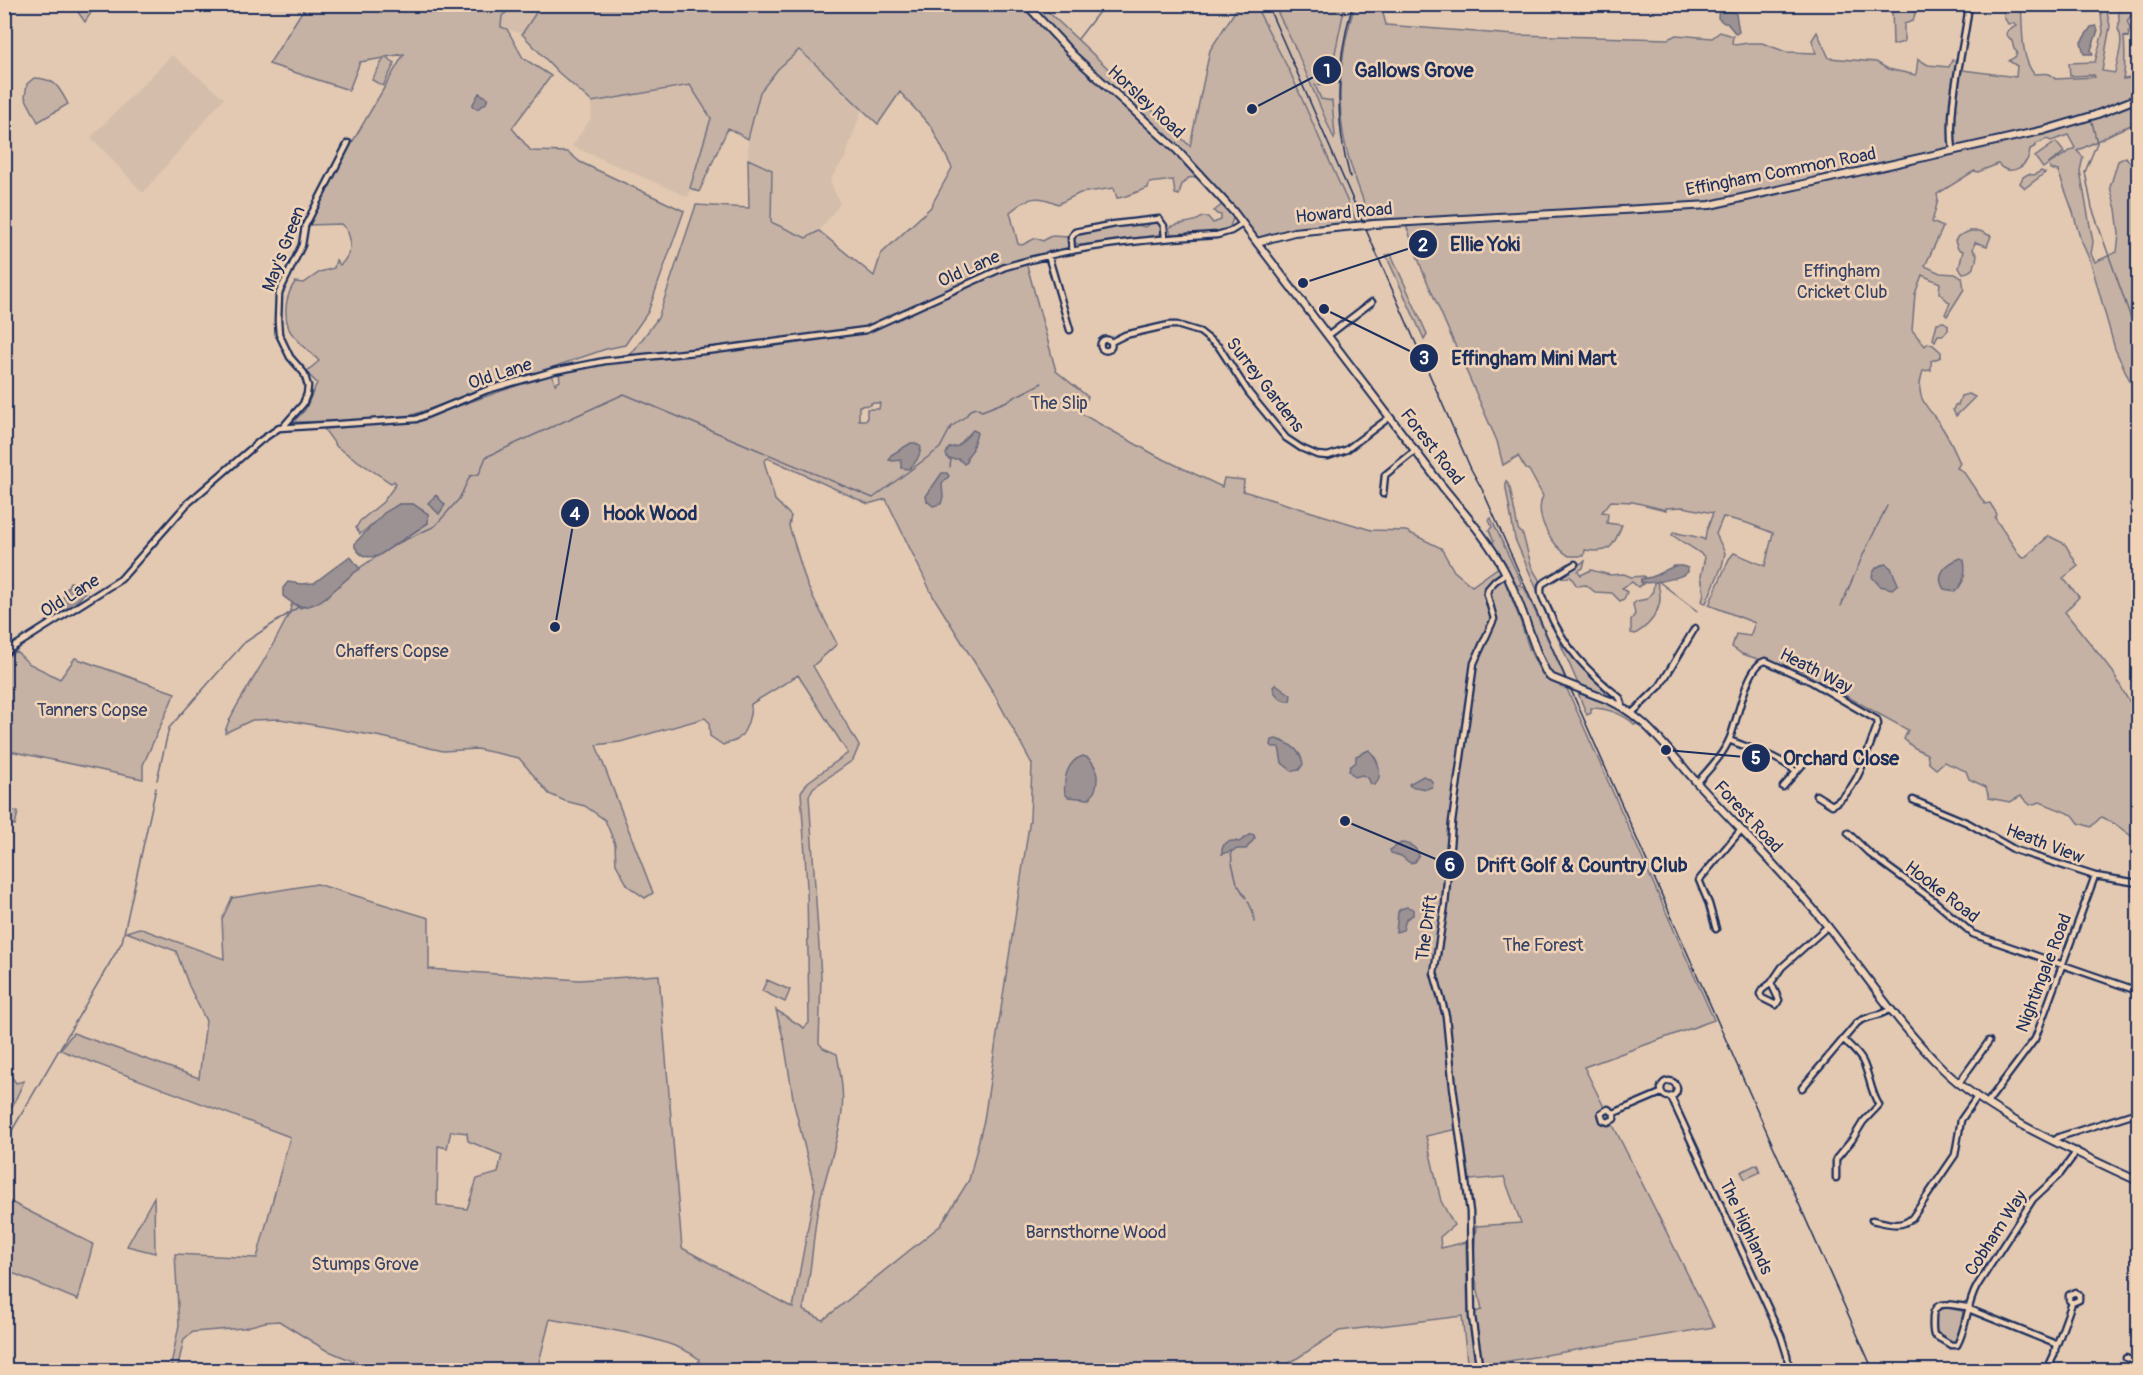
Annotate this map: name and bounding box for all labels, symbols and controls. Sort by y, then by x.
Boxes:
callout: Gallows Grove [1312,51,1485,89]
text: Gallows Grove [1355,58,1475,83]
street label: Horsley Road [1102,60,1190,144]
text: 1 [1323,60,1331,83]
street label: Effingham Common Road [1684,142,1878,202]
street label: Howard Road [1294,197,1394,229]
street label: May's Green [257,203,311,295]
callout: Ellie Yoki [1408,225,1532,263]
text: Ellie Yoki [1450,232,1521,257]
text: 2 [1418,234,1428,257]
street label: Old Lane [934,245,1004,293]
park label: Effingham Cricket Club [1797,260,1888,304]
street label: Surrey Gardens [1221,333,1309,437]
callout: Effingham Mini Mart [1409,339,1629,377]
text: Effingham Mini Mart [1451,346,1618,371]
text: 3 [1419,347,1429,370]
street label: Old Lane [465,353,535,395]
park label: The Slip [1030,392,1088,415]
street label: Forest Road [1395,404,1469,490]
callout: Hook Wood [560,494,709,532]
text: Hook Wood [602,501,698,526]
text: 4 [570,503,581,526]
street label: Old Lane [36,569,104,623]
park label: Chaffers Copse [335,640,449,663]
street label: Heath Way [1776,643,1856,699]
park label: Tanners Copse [37,699,147,722]
callout: Orchard Close [1741,739,1911,777]
text: Orchard Close [1783,746,1900,771]
text: 5 [1751,747,1761,770]
street label: Forest Road [1709,776,1787,858]
street label: Heath View [2003,819,2087,869]
callout: Drift Golf & Country Club [1435,846,1700,884]
text: Drift Golf & Country Club [1476,853,1688,878]
text: 6 [1445,854,1455,877]
street label: Hooke Road [1900,856,1984,928]
street label: The Drift [1411,893,1443,963]
street label: Nightingale Road [2011,910,2077,1036]
park label: The Forest [1502,934,1584,957]
street label: The Highlands [1714,1176,1778,1278]
street label: Cobham Way [1960,1185,2032,1280]
park label: Barnsthorne Wood [1025,1221,1167,1244]
park label: Stumps Grove [311,1253,419,1276]

